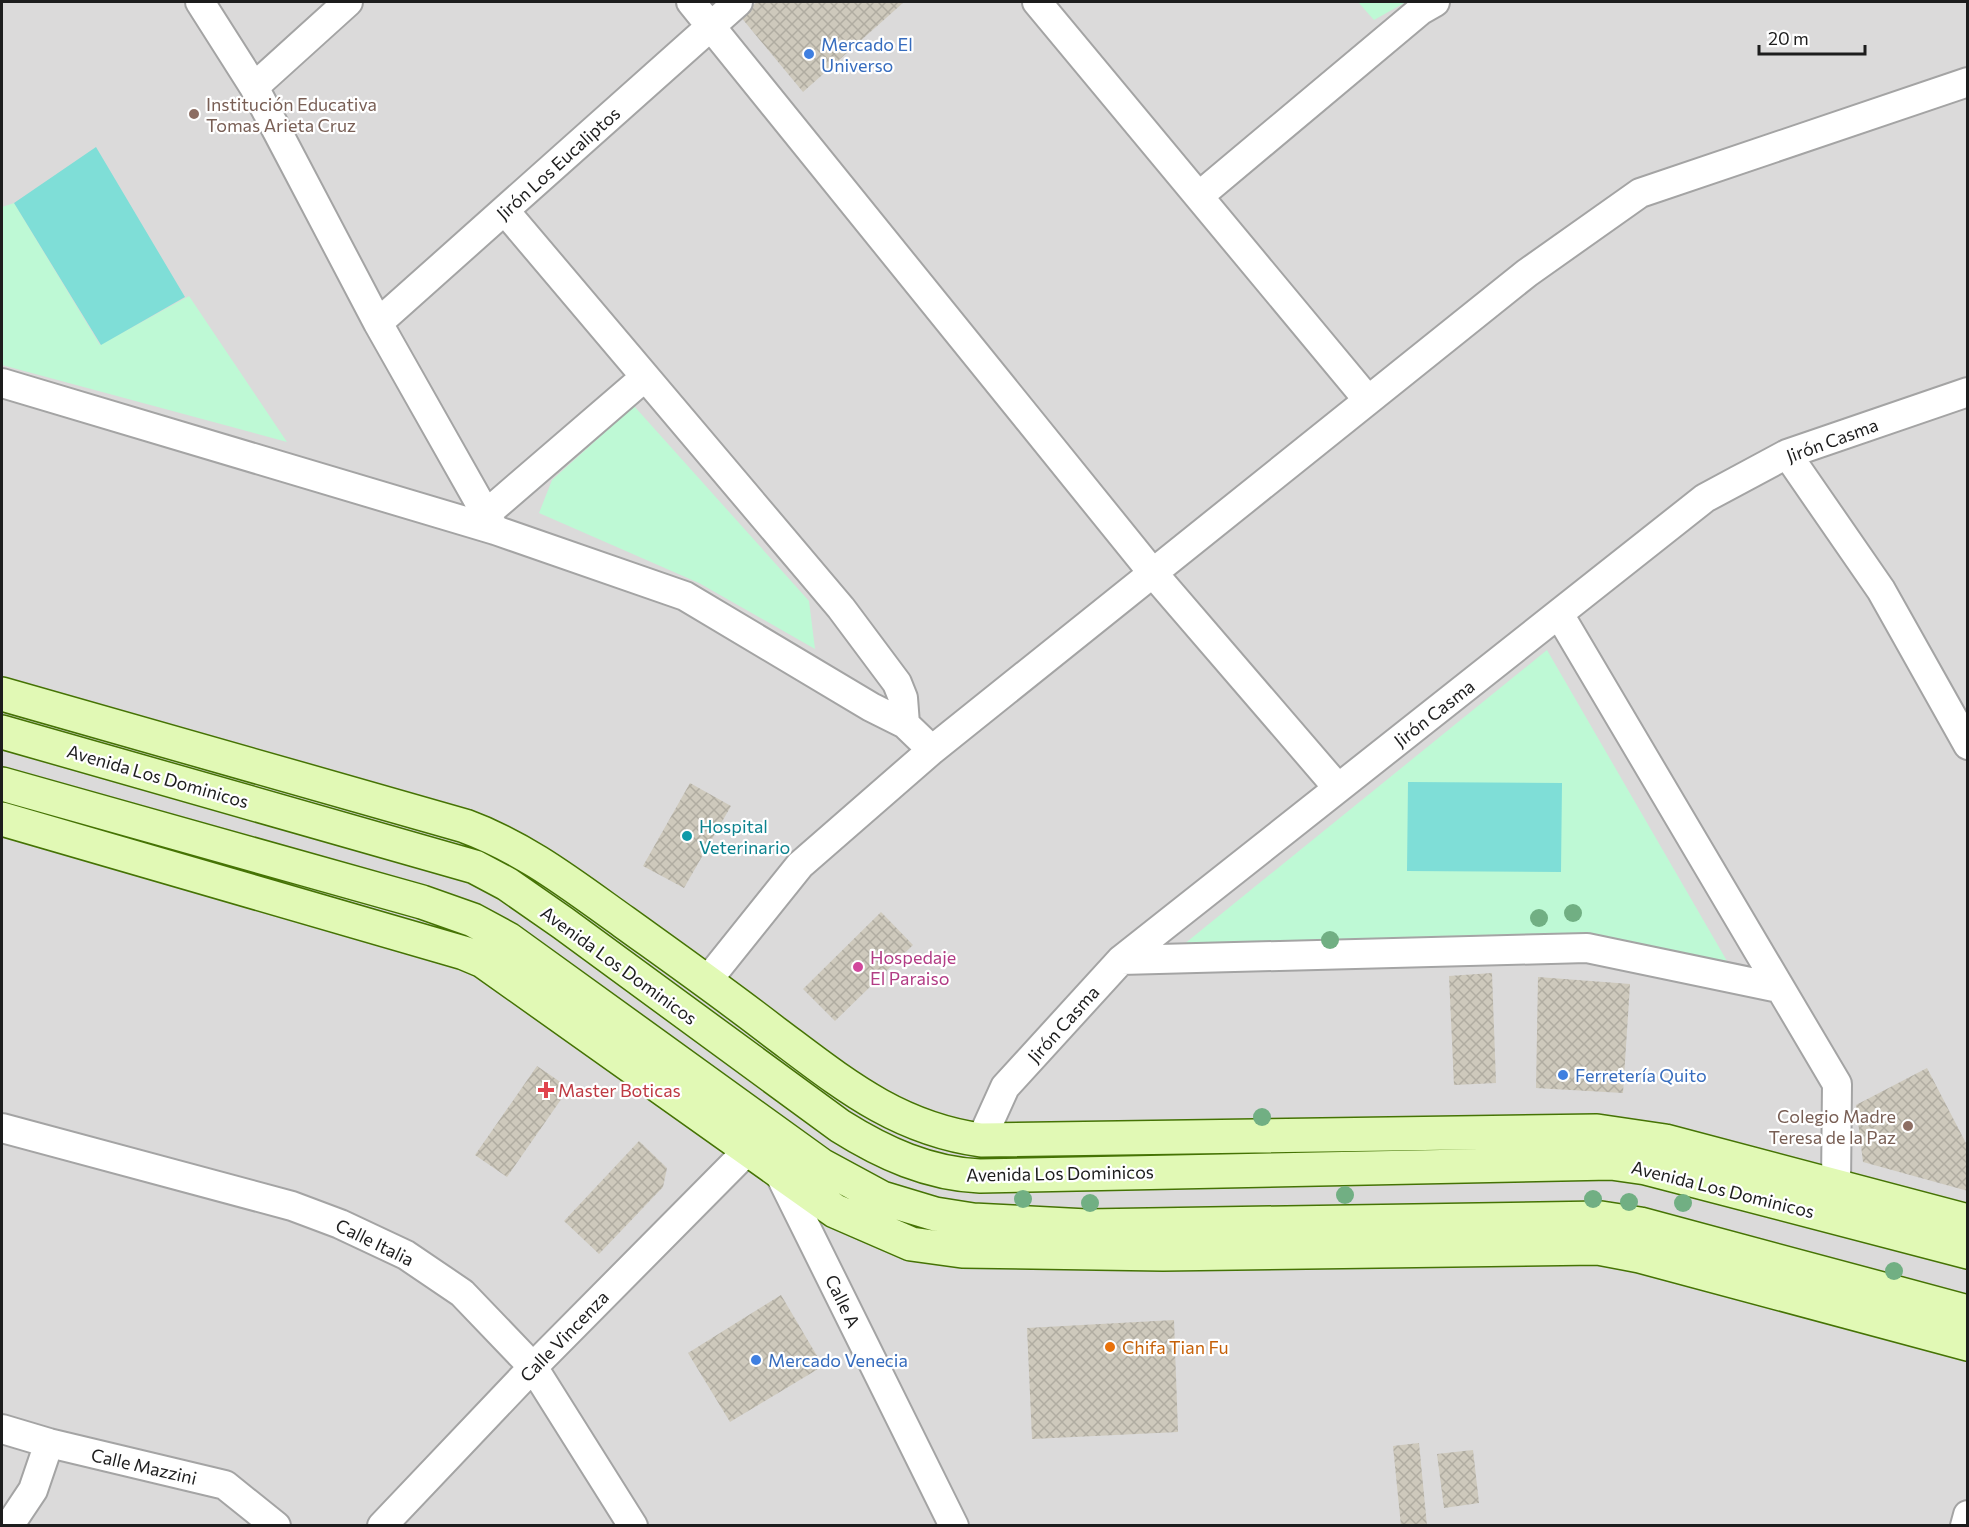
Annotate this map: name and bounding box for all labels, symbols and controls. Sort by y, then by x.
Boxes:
scale bar [1759,18,1866,56]
text: 20 m [1768,27,1809,49]
place label: Mercado El Universo [821,33,913,76]
marker: Mercado El Universo [802,47,816,61]
place label: Institución Educativa Tomas Arieta Cruz [206,93,377,136]
street label: Jirón Los Eucaliptos [492,102,624,224]
marker: Institución Educativa Tomas Arieta Cruz [187,107,201,121]
street label: Jirón Casma [1783,413,1881,467]
street label: Jirón Casma [1389,675,1479,751]
street label: Avenida Los Dominicos [65,740,251,812]
place label: Hospital Veterinario [699,815,790,858]
marker: Hospital Veterinario [680,829,694,843]
street label: Avenida Los Dominicos [537,901,701,1029]
place label: Hospedaje El Paraiso [870,946,956,989]
marker: Hospedaje El Paraiso [851,960,865,974]
street label: Jirón Casma [1023,981,1103,1067]
place label: Ferretería Quito [1575,1064,1707,1086]
marker: Ferretería Quito [1556,1068,1570,1082]
place label: Master Boticas [558,1079,681,1101]
marker: Master Boticas [539,1083,553,1097]
place label: Colegio Madre Teresa de la Paz [1769,1105,1896,1148]
marker: Colegio Madre Teresa de la Paz [1901,1119,1915,1133]
street label: Avenida Los Dominicos [1629,1156,1817,1222]
street label: Avenida Los Dominicos [966,1160,1154,1186]
street label: Calle Italia [332,1214,418,1270]
street label: Calle A [821,1271,865,1331]
street label: Calle Vincenza [515,1286,613,1386]
place label: Chifa Tian Fu [1122,1336,1229,1358]
marker: Chifa Tian Fu [1103,1340,1117,1354]
place label: Mercado Venecia [768,1349,908,1371]
marker: Mercado Venecia [749,1353,763,1367]
street label: Calle Mazzini [89,1443,199,1489]

